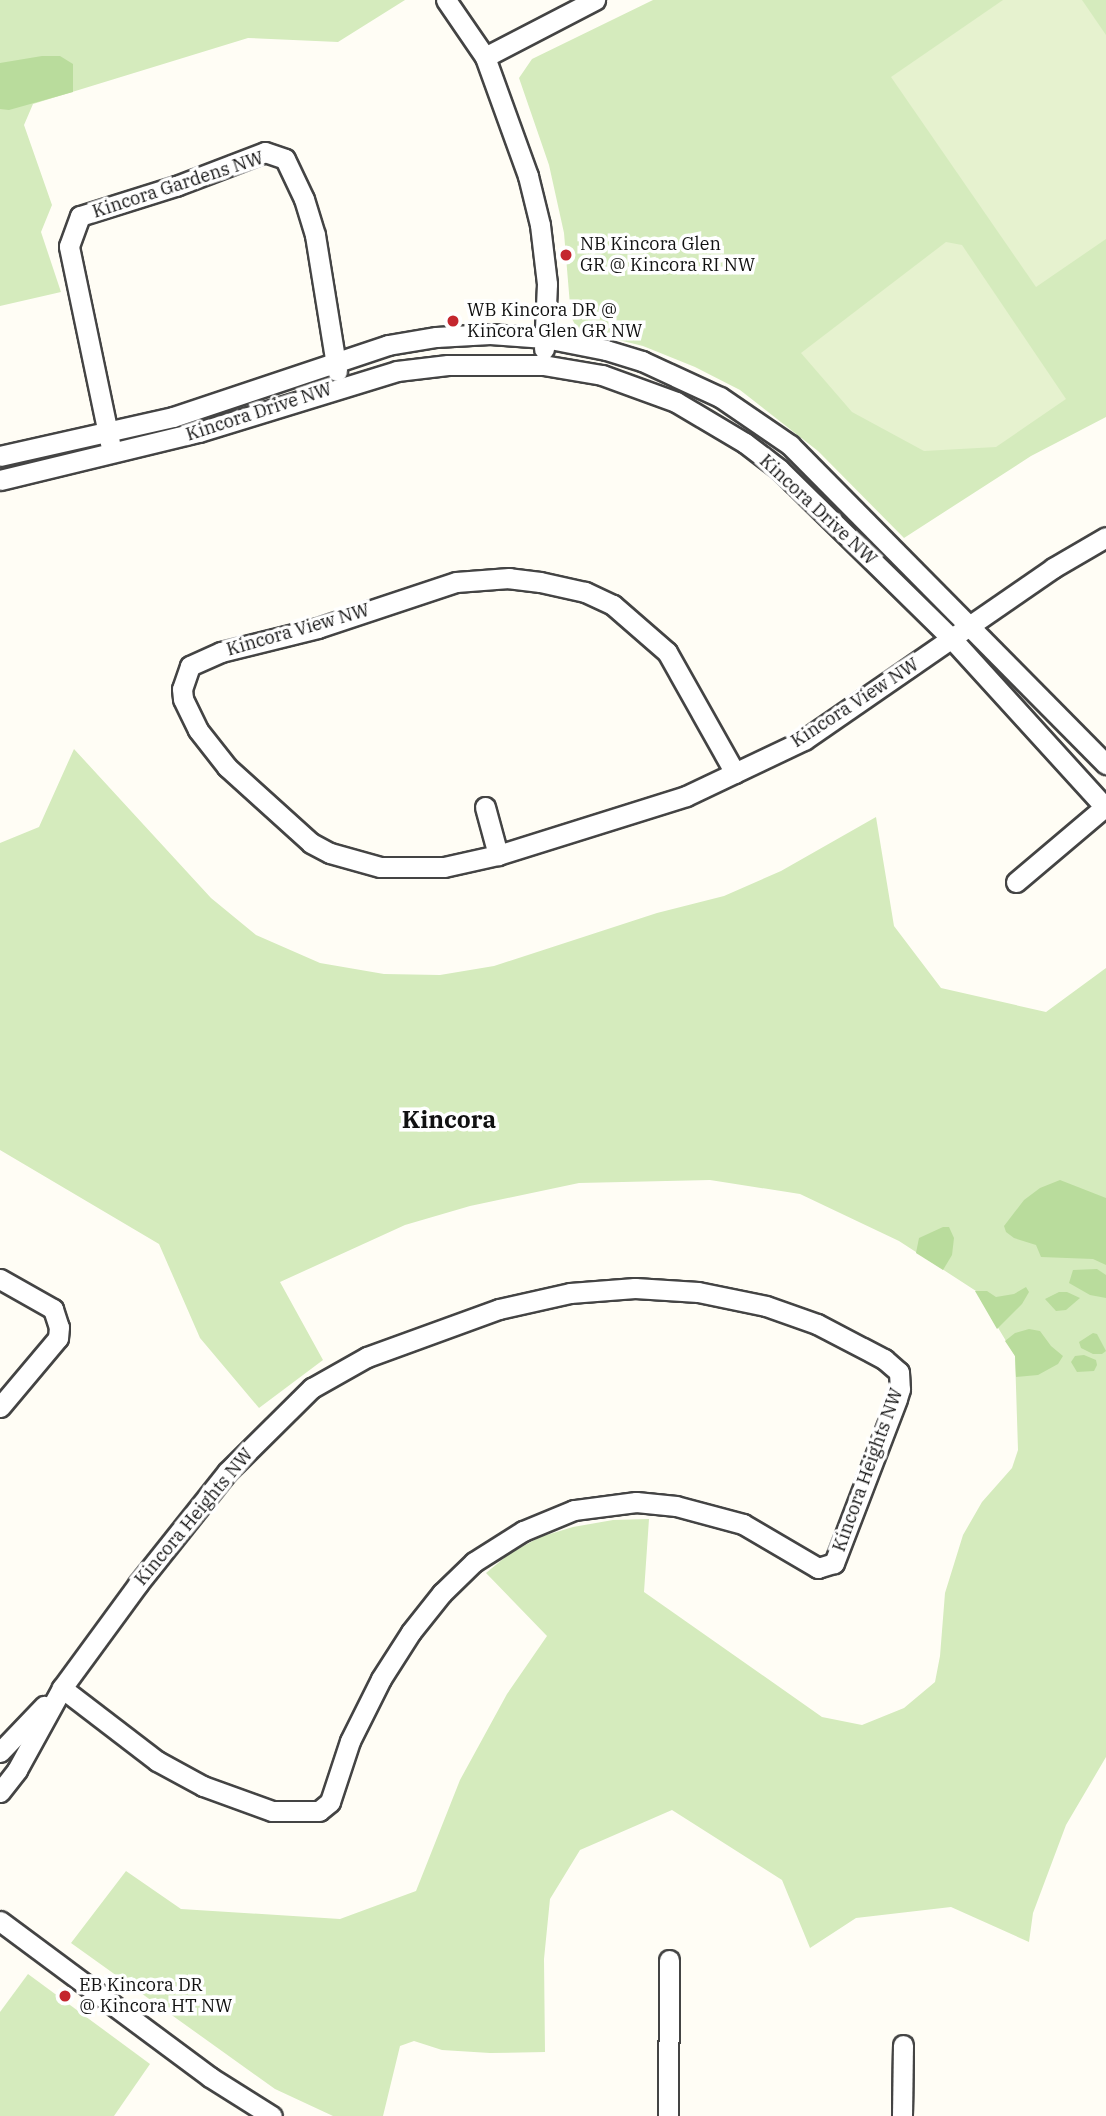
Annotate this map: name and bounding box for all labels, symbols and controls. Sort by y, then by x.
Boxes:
street label: Kincora Gardens NW [90,147,266,223]
place label: NB Kincora Glen GR @ Kincora RI NW [580,234,755,276]
marker: NB Kincora Glen GR @ Kincora RI NW [558,247,574,263]
place label: WB Kincora DR @ Kincora Glen GR NW [467,300,643,342]
marker: WB Kincora DR @ Kincora Glen GR NW [445,313,461,329]
street label: Kincora Drive NW [183,378,335,446]
street label: Kincora Drive NW [755,450,881,570]
street label: Kincora View NW [224,599,372,661]
street label: Kincora View NW [787,654,923,752]
district label: Kincora [402,1106,496,1134]
street label: Kincora Heights NW [828,1385,908,1555]
street label: Kincora Heights NW [130,1444,258,1590]
place label: EB Kincora DR @ Kincora HT NW [79,1975,232,2018]
marker: EB Kincora DR @ Kincora HT NW [57,1988,73,2004]

